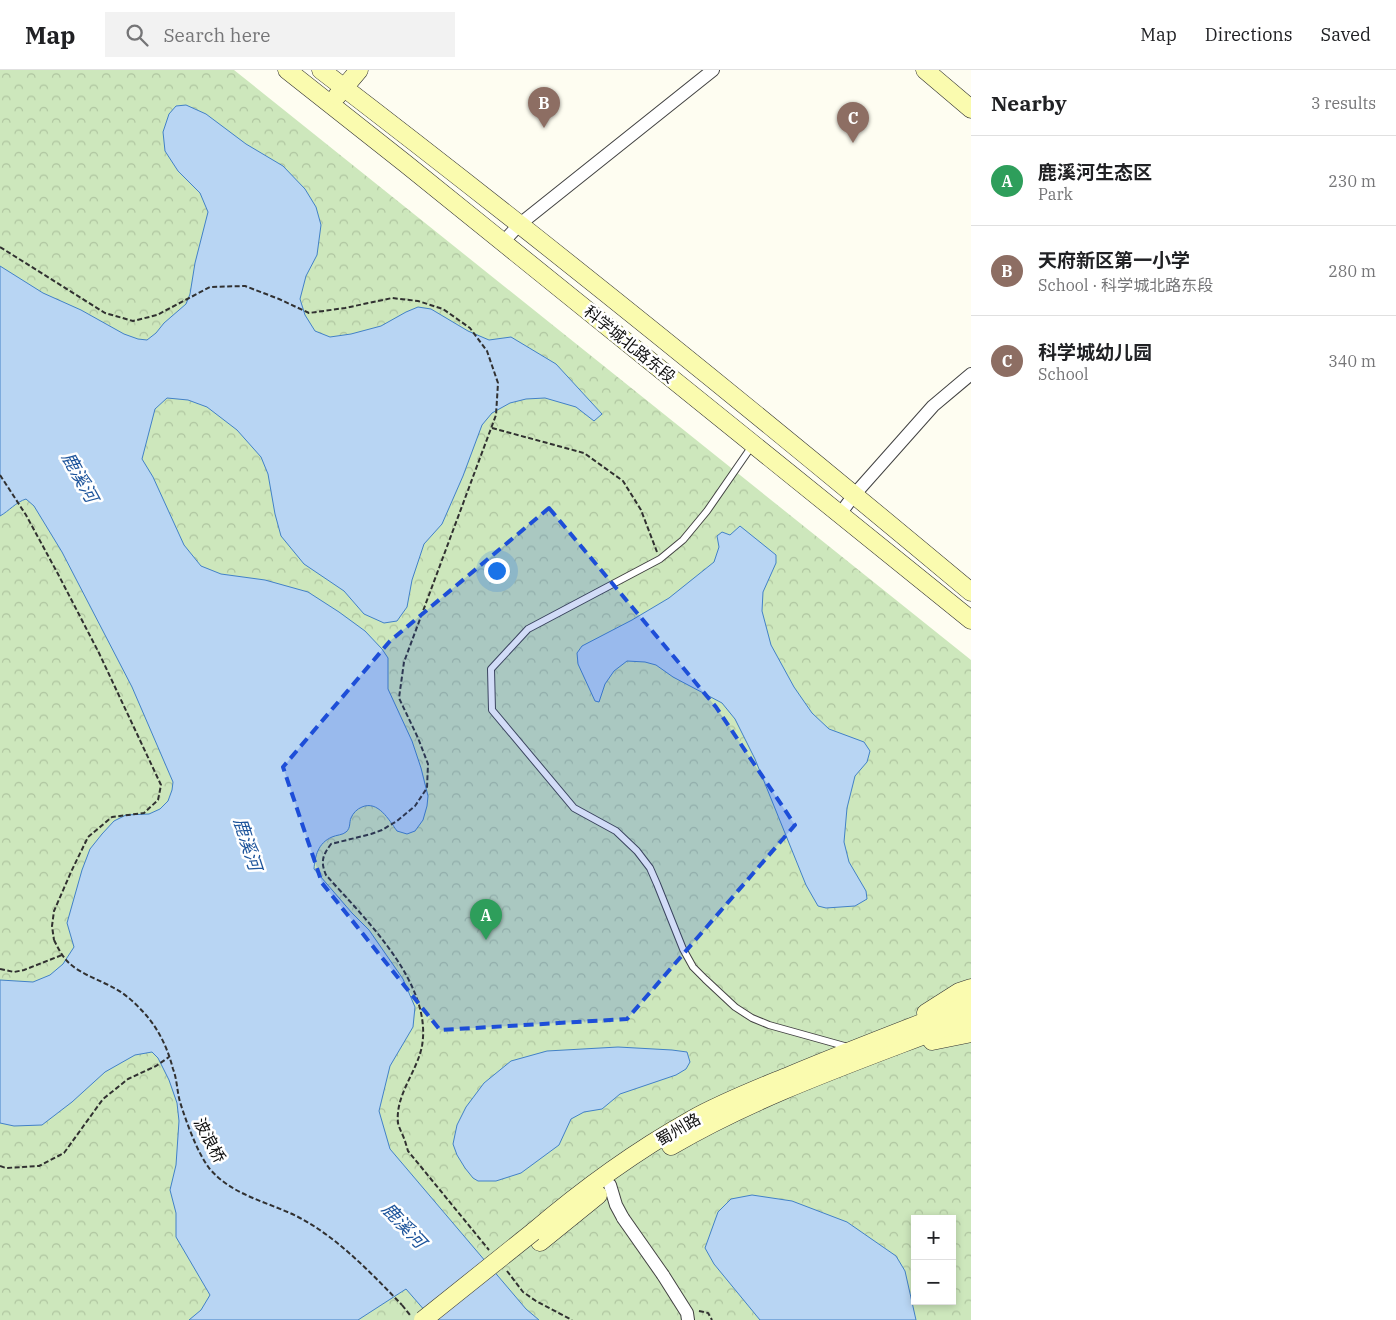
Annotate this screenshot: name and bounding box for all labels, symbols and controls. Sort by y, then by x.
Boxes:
search box [105,12,455,57]
text: Map [25,19,75,51]
icon: search [123,21,151,49]
text: Search here [163,23,270,47]
text: Map [1140,23,1177,46]
text: Directions [1205,23,1293,46]
text: Saved [1321,23,1371,46]
pin: B [528,87,560,128]
text: Nearby [991,89,1067,117]
text: 3 results [1311,93,1376,113]
pin: C [837,102,869,143]
text: 鹿溪河生态区 [1038,160,1152,184]
text: A [1001,171,1013,191]
text: 230 m [1328,171,1376,191]
text: Park [1038,184,1073,204]
text: 天府新区第一小学 [1038,248,1190,272]
text: B [1001,261,1013,281]
text: 280 m [1328,261,1376,281]
text: School · 科学城北路东段 [1038,275,1213,295]
street label: 科学城北路东段 [580,301,680,387]
text: 科学城幼儿园 [1038,340,1152,364]
text: C [1002,351,1012,371]
text: 340 m [1328,351,1376,371]
text: School [1038,364,1089,384]
water label: 鹿溪河 [57,448,105,509]
your location [484,558,510,584]
water label: 鹿溪河 [229,815,268,876]
pin: A [470,899,502,940]
street label: 蜀州路 [652,1108,704,1150]
street label: 波浪桥 [190,1114,230,1166]
water label: 鹿溪河 [377,1197,433,1255]
map controls [911,1215,956,1305]
button: + [911,1215,956,1260]
button: − [911,1260,956,1305]

